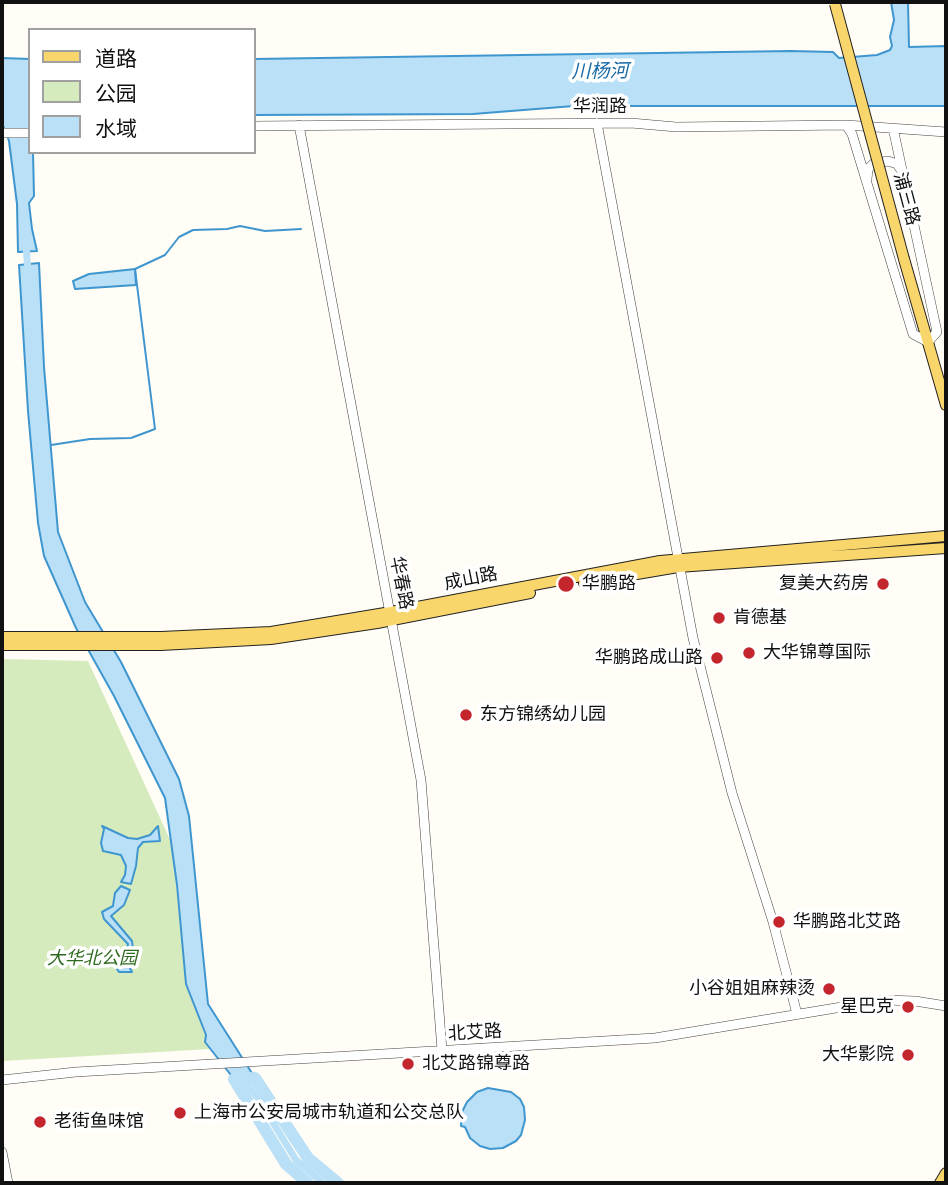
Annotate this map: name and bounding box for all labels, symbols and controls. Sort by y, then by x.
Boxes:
legend [28,28,256,154]
text: 道路 [95,46,137,72]
water label: 川杨河 [571,60,629,84]
text: 公园 [95,81,137,107]
street label: 华润路 [573,96,627,118]
text: 水域 [95,116,137,142]
street label: 浦三路 [889,170,923,228]
street label: 华春路 [385,554,417,612]
street label: 成山路 [442,563,500,595]
place label: 华鹏路 [582,573,636,595]
place label: 复美大药房 [779,573,869,595]
marker: 华鹏路 [556,574,576,594]
marker: 复美大药房 [875,576,891,592]
place label: 肯德基 [733,607,787,629]
marker: 肯德基 [711,610,727,626]
place label: 大华锦尊国际 [763,642,871,664]
marker: 大华锦尊国际 [741,645,757,661]
place label: 华鹏路成山路 [595,647,703,669]
marker: 华鹏路成山路 [709,650,725,666]
place label: 东方锦绣幼儿园 [480,704,606,726]
marker: 东方锦绣幼儿园 [458,707,474,723]
place label: 华鹏路北艾路 [793,911,901,933]
marker: 华鹏路北艾路 [771,914,787,930]
park label: 大华北公园 [47,948,137,970]
place label: 小谷姐姐麻辣烫 [689,978,815,1000]
marker: 小谷姐姐麻辣烫 [821,981,837,997]
place label: 星巴克 [840,996,894,1018]
marker: 星巴克 [900,999,916,1015]
street label: 北艾路 [447,1021,503,1045]
place label: 大华影院 [822,1044,894,1066]
marker: 大华影院 [900,1047,916,1063]
place label: 北艾路锦尊路 [422,1053,530,1075]
marker: 北艾路锦尊路 [400,1056,416,1072]
place label: 上海市公安局城市轨道和公交总队 [194,1102,464,1124]
marker: 上海市公安局城市轨道和公交总队 [172,1105,188,1121]
place label: 老街鱼味馆 [54,1111,144,1133]
marker: 老街鱼味馆 [32,1114,48,1130]

